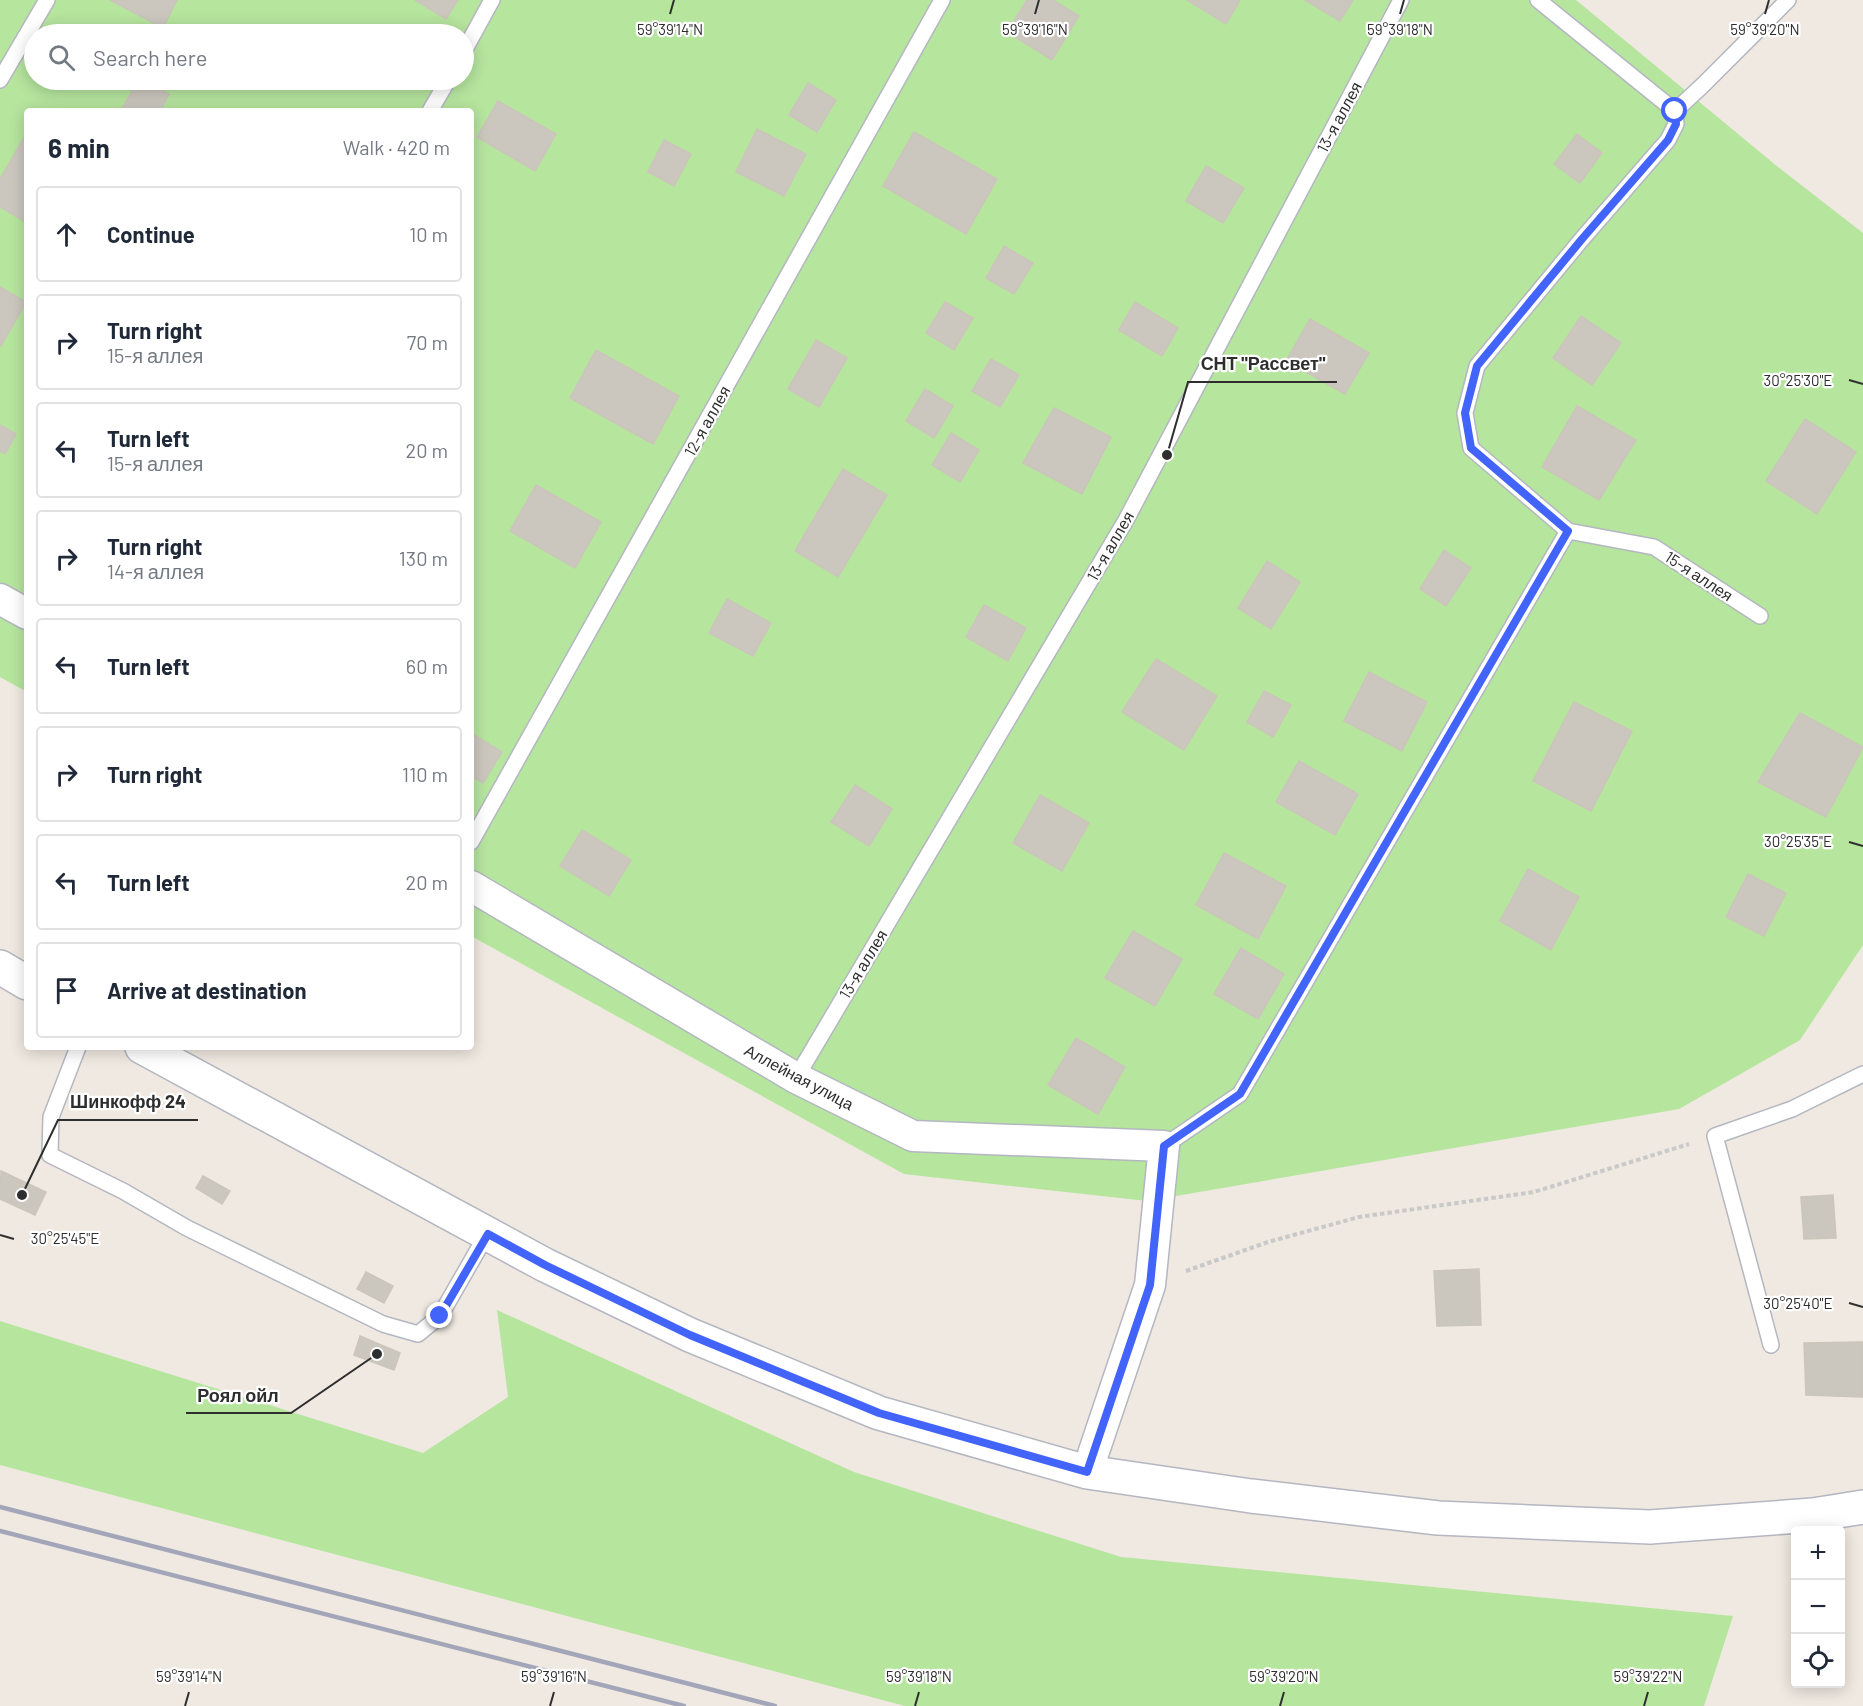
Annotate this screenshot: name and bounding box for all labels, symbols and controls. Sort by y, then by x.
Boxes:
text: 59°39'14"N [637,20,703,38]
text: 59°39'16"N [1002,20,1068,38]
text: 59°39'18"N [1367,20,1433,38]
text: 59°39'20"N [1730,20,1800,38]
search box [24,24,474,90]
icon: search [45,41,78,74]
text: Search here [93,44,207,70]
street label: 13-я аллея [1312,78,1365,155]
route start [1661,97,1687,123]
text: 6 min [48,132,110,163]
text: Walk · 420 m [343,135,450,159]
icon: ahead [50,218,83,251]
text: Continue [107,221,195,247]
text: 10 m [409,222,448,246]
text: Turn right [107,317,202,343]
icon: right [50,326,83,359]
text: 70 m [407,330,448,354]
text: 15-я аллея [107,343,203,367]
callout: СНТ "Рассвет" [1188,346,1337,382]
text: СНТ "Рассвет" [1201,352,1326,374]
text: 30°25'30"E [1764,371,1832,389]
street label: 12-я аллея [679,382,734,459]
text: Turn left [107,425,190,451]
icon: left [50,434,83,467]
text: 20 m [405,438,448,462]
text: 15-я аллея [107,451,203,475]
street label: 13-я аллея [1082,508,1137,584]
text: Turn right [107,533,202,559]
icon: right [50,542,83,575]
text: 130 m [399,546,448,570]
street label: 15-я аллея [1662,547,1737,605]
text: 14-я аллея [107,559,204,583]
icon: left [50,650,83,683]
text: Turn left [107,653,190,679]
text: 60 m [406,654,448,678]
icon: right [50,758,83,791]
text: Turn right [107,761,202,787]
text: 110 m [402,762,448,786]
text: 30°25'35"E [1764,832,1832,850]
icon: left [50,866,83,899]
text: Turn left [107,869,190,895]
text: 20 m [405,870,448,894]
street label: 13-я аллея [835,926,891,1002]
icon: arrive [50,974,83,1007]
text: Arrive at destination [107,977,306,1003]
street label: Аллейная улица [741,1040,857,1113]
callout: Шинкофф 24 [58,1084,198,1120]
text: Шинкофф 24 [70,1090,186,1112]
text: 30°25'45"E [31,1229,99,1247]
text: 30°25'40"E [1763,1294,1833,1312]
route end [426,1302,452,1328]
callout: Роял ойл [186,1377,291,1413]
text: Роял ойл [197,1384,279,1406]
map controls [1791,1526,1845,1688]
button: + [1791,1526,1845,1580]
button: − [1791,1580,1845,1634]
button: locate [1791,1634,1845,1688]
text: 59°39'14"N [156,1667,222,1685]
text: 59°39'16"N [521,1667,587,1685]
text: 59°39'18"N [886,1667,952,1685]
text: 59°39'20"N [1249,1667,1319,1685]
text: 59°39'22"N [1614,1667,1682,1685]

